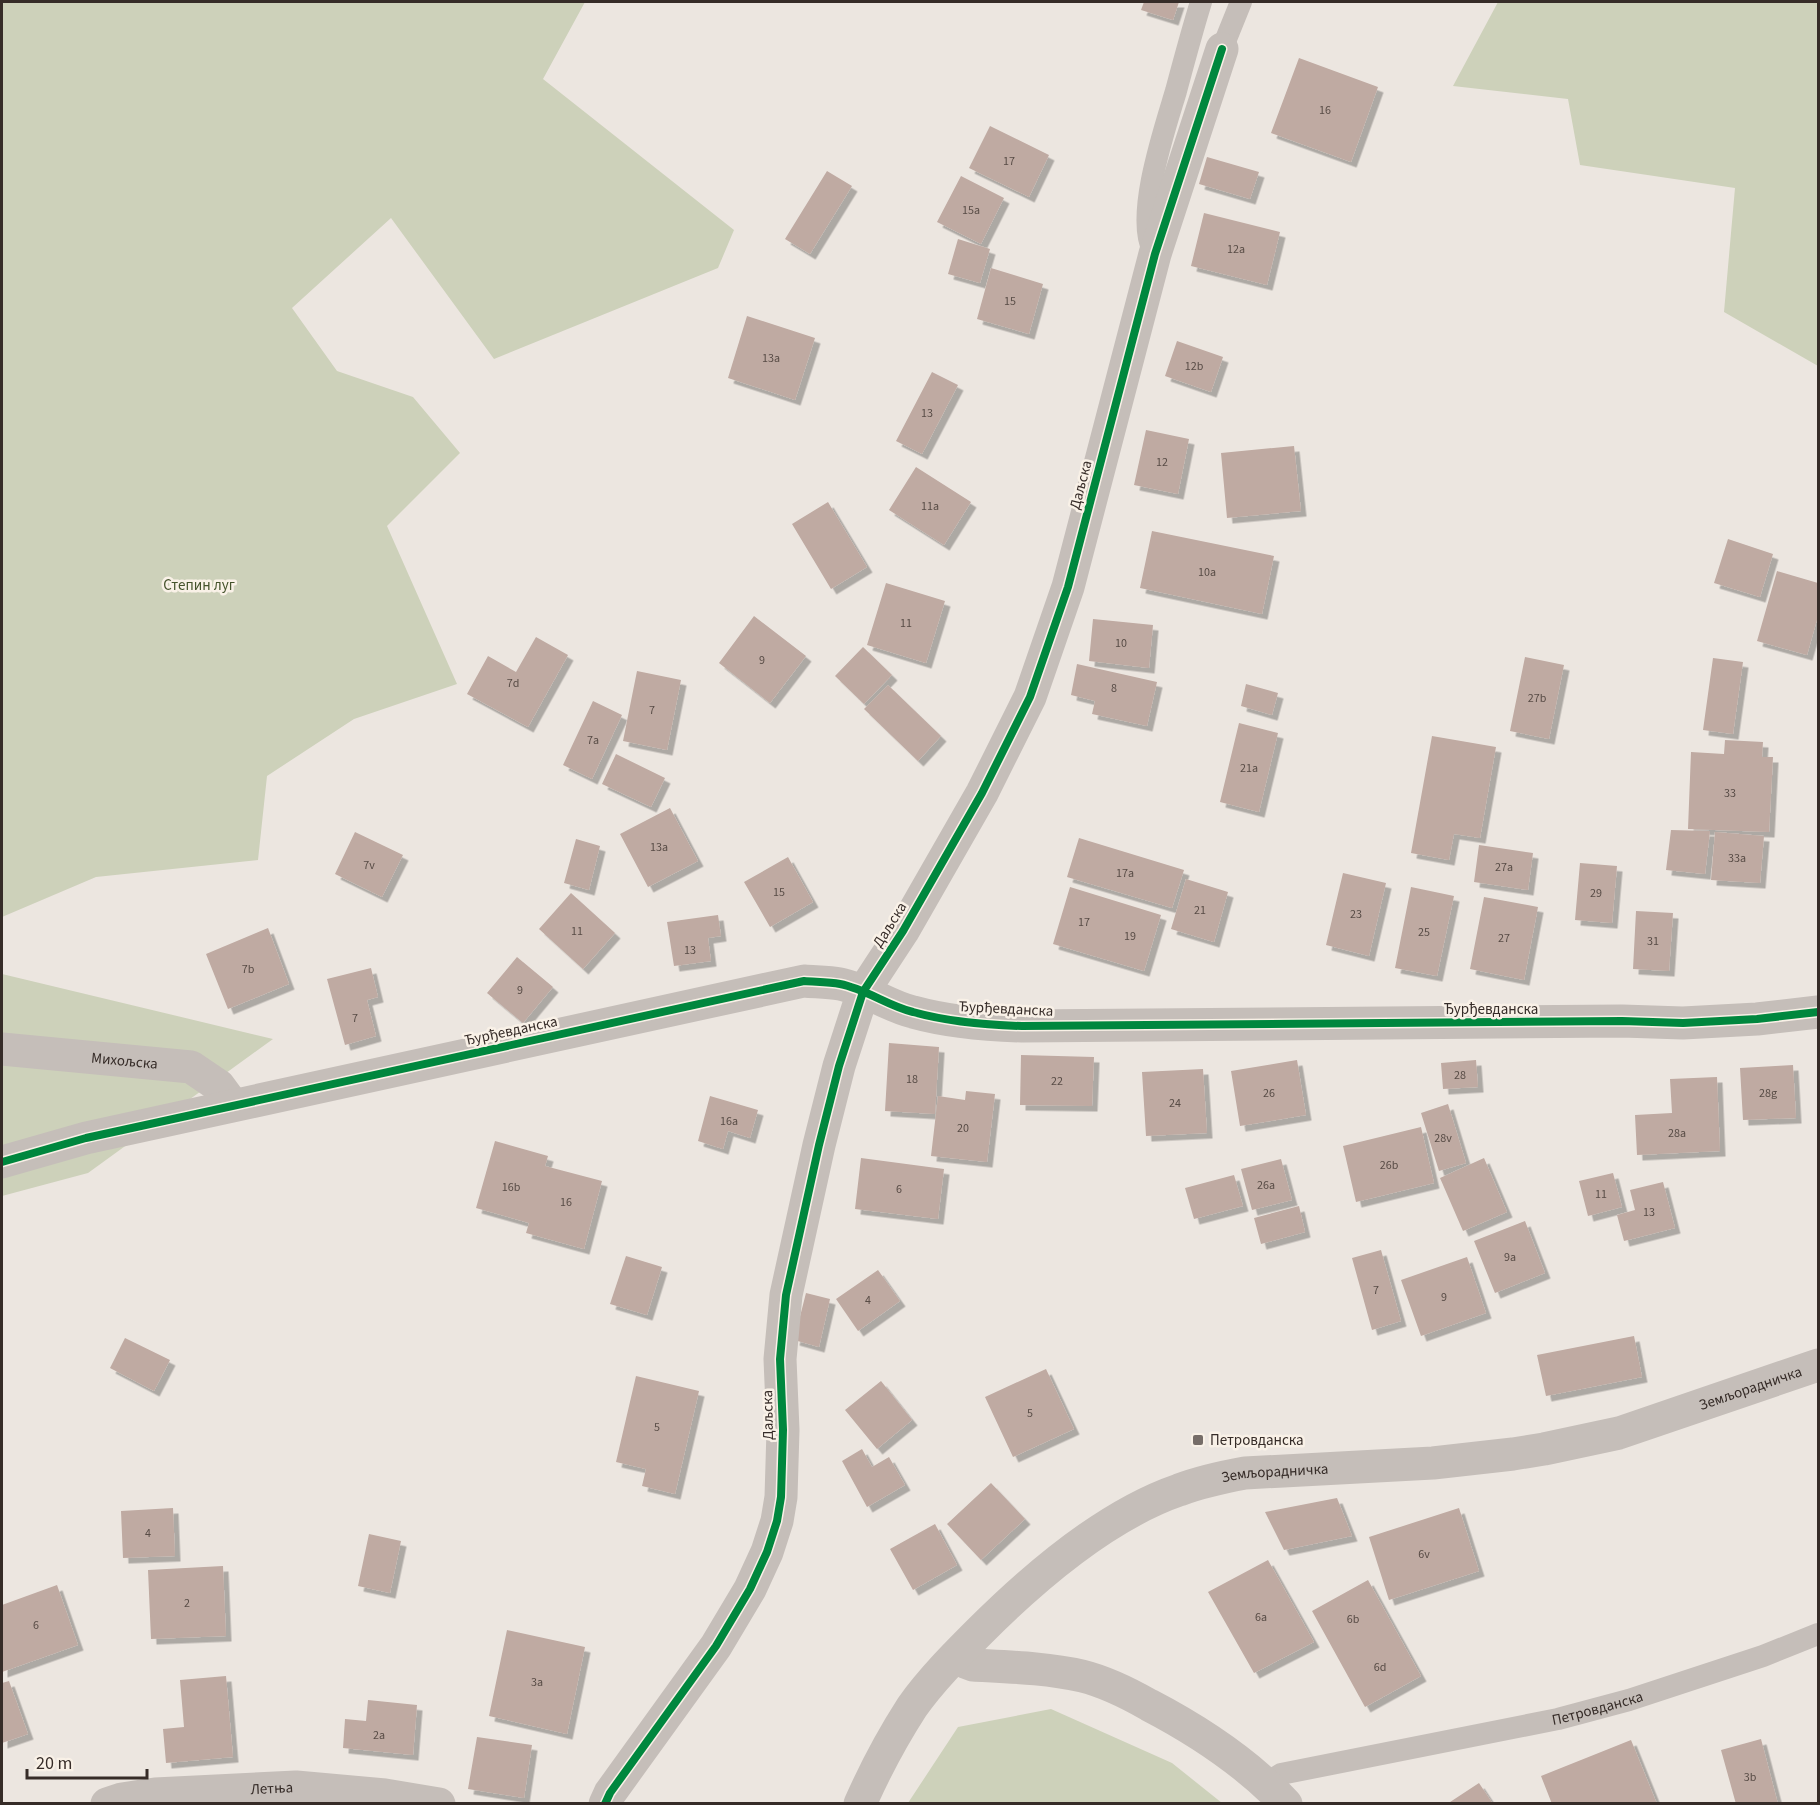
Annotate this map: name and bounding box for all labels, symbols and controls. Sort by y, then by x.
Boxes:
house number: 16 [1319,102,1331,119]
house number: 17 [1003,153,1015,170]
house number: 15a [962,202,980,219]
house number: 12a [1227,241,1245,258]
house number: 15 [1004,293,1016,310]
house number: 13a [762,350,780,367]
house number: 12b [1185,358,1204,375]
house number: 13 [921,405,933,422]
house number: 12 [1156,454,1168,471]
street label: Даљска [1064,458,1098,512]
house number: 11a [921,498,939,515]
house number: 10a [1198,564,1216,581]
park label: Степин луг [163,575,235,596]
house number: 11 [900,615,912,632]
house number: 10 [1115,635,1127,652]
house number: 9 [759,652,765,669]
house number: 7d [507,675,519,692]
house number: 8 [1111,680,1117,697]
house number: 27b [1528,690,1547,707]
house number: 7 [649,702,655,719]
house number: 7a [587,732,599,749]
house number: 21a [1240,760,1258,777]
house number: 33 [1724,785,1736,802]
house number: 13a [650,839,668,856]
house number: 33a [1728,850,1746,867]
house number: 7v [363,857,375,874]
house number: 27a [1495,859,1513,876]
house number: 17a [1116,865,1134,882]
house number: 15 [773,884,785,901]
house number: 29 [1590,885,1602,902]
street label: Даљска [868,898,912,952]
house number: 21 [1194,902,1206,919]
house number: 23 [1350,906,1362,923]
house number: 17 [1078,914,1090,931]
house number: 11 [571,923,583,940]
house number: 25 [1418,924,1430,941]
house number: 19 [1124,928,1136,945]
house number: 27 [1498,930,1510,947]
house number: 31 [1647,933,1659,950]
house number: 13 [684,942,696,959]
house number: 7b [242,961,255,978]
house number: 9 [517,982,523,999]
street label: Ђурђевданска [958,996,1054,1022]
street label: Ђурђевданска [1444,999,1538,1020]
house number: 7 [352,1010,358,1027]
street label: Ђурђевданска [463,1011,559,1051]
street label: Михољска [90,1047,159,1074]
house number: 28 [1454,1067,1466,1084]
house number: 18 [906,1071,918,1088]
house number: 22 [1051,1073,1063,1090]
house number: 26 [1263,1085,1275,1102]
house number: 28g [1759,1085,1777,1102]
house number: 24 [1169,1095,1181,1112]
house number: 16a [720,1113,738,1130]
house number: 20 [957,1120,969,1137]
house number: 28a [1668,1125,1686,1142]
house number: 28v [1434,1130,1452,1147]
house number: 26b [1380,1157,1399,1174]
house number: 26a [1257,1177,1275,1194]
house number: 16b [502,1179,521,1196]
house number: 6 [896,1181,902,1198]
house number: 11 [1595,1186,1607,1203]
house number: 16 [560,1194,572,1211]
house number: 13 [1643,1204,1655,1221]
house number: 9a [1504,1249,1516,1266]
house number: 7 [1373,1282,1379,1299]
house number: 9 [1441,1289,1447,1306]
house number: 4 [865,1292,871,1309]
street label: Земљорадничка [1696,1361,1805,1415]
street label: Даљска [757,1390,779,1440]
house number: 5 [1027,1405,1033,1422]
house number: 5 [654,1419,660,1436]
place label: Петровданска [1210,1430,1304,1451]
marker: Петровданска [1191,1433,1205,1447]
street label: Земљорадничка [1219,1458,1329,1488]
house number: 4 [145,1525,151,1542]
house number: 6v [1418,1546,1430,1563]
house number: 2 [184,1595,190,1612]
house number: 6a [1255,1609,1267,1626]
house number: 6b [1347,1611,1360,1628]
house number: 6 [33,1617,39,1634]
house number: 6d [1374,1659,1386,1676]
house number: 3a [531,1674,543,1691]
street label: Петровданска [1550,1686,1646,1730]
house number: 2a [373,1727,385,1744]
scale bar [27,1742,147,1780]
text: 20 m [36,1751,72,1776]
house number: 3b [1744,1769,1757,1786]
street label: Летња [250,1777,293,1800]

